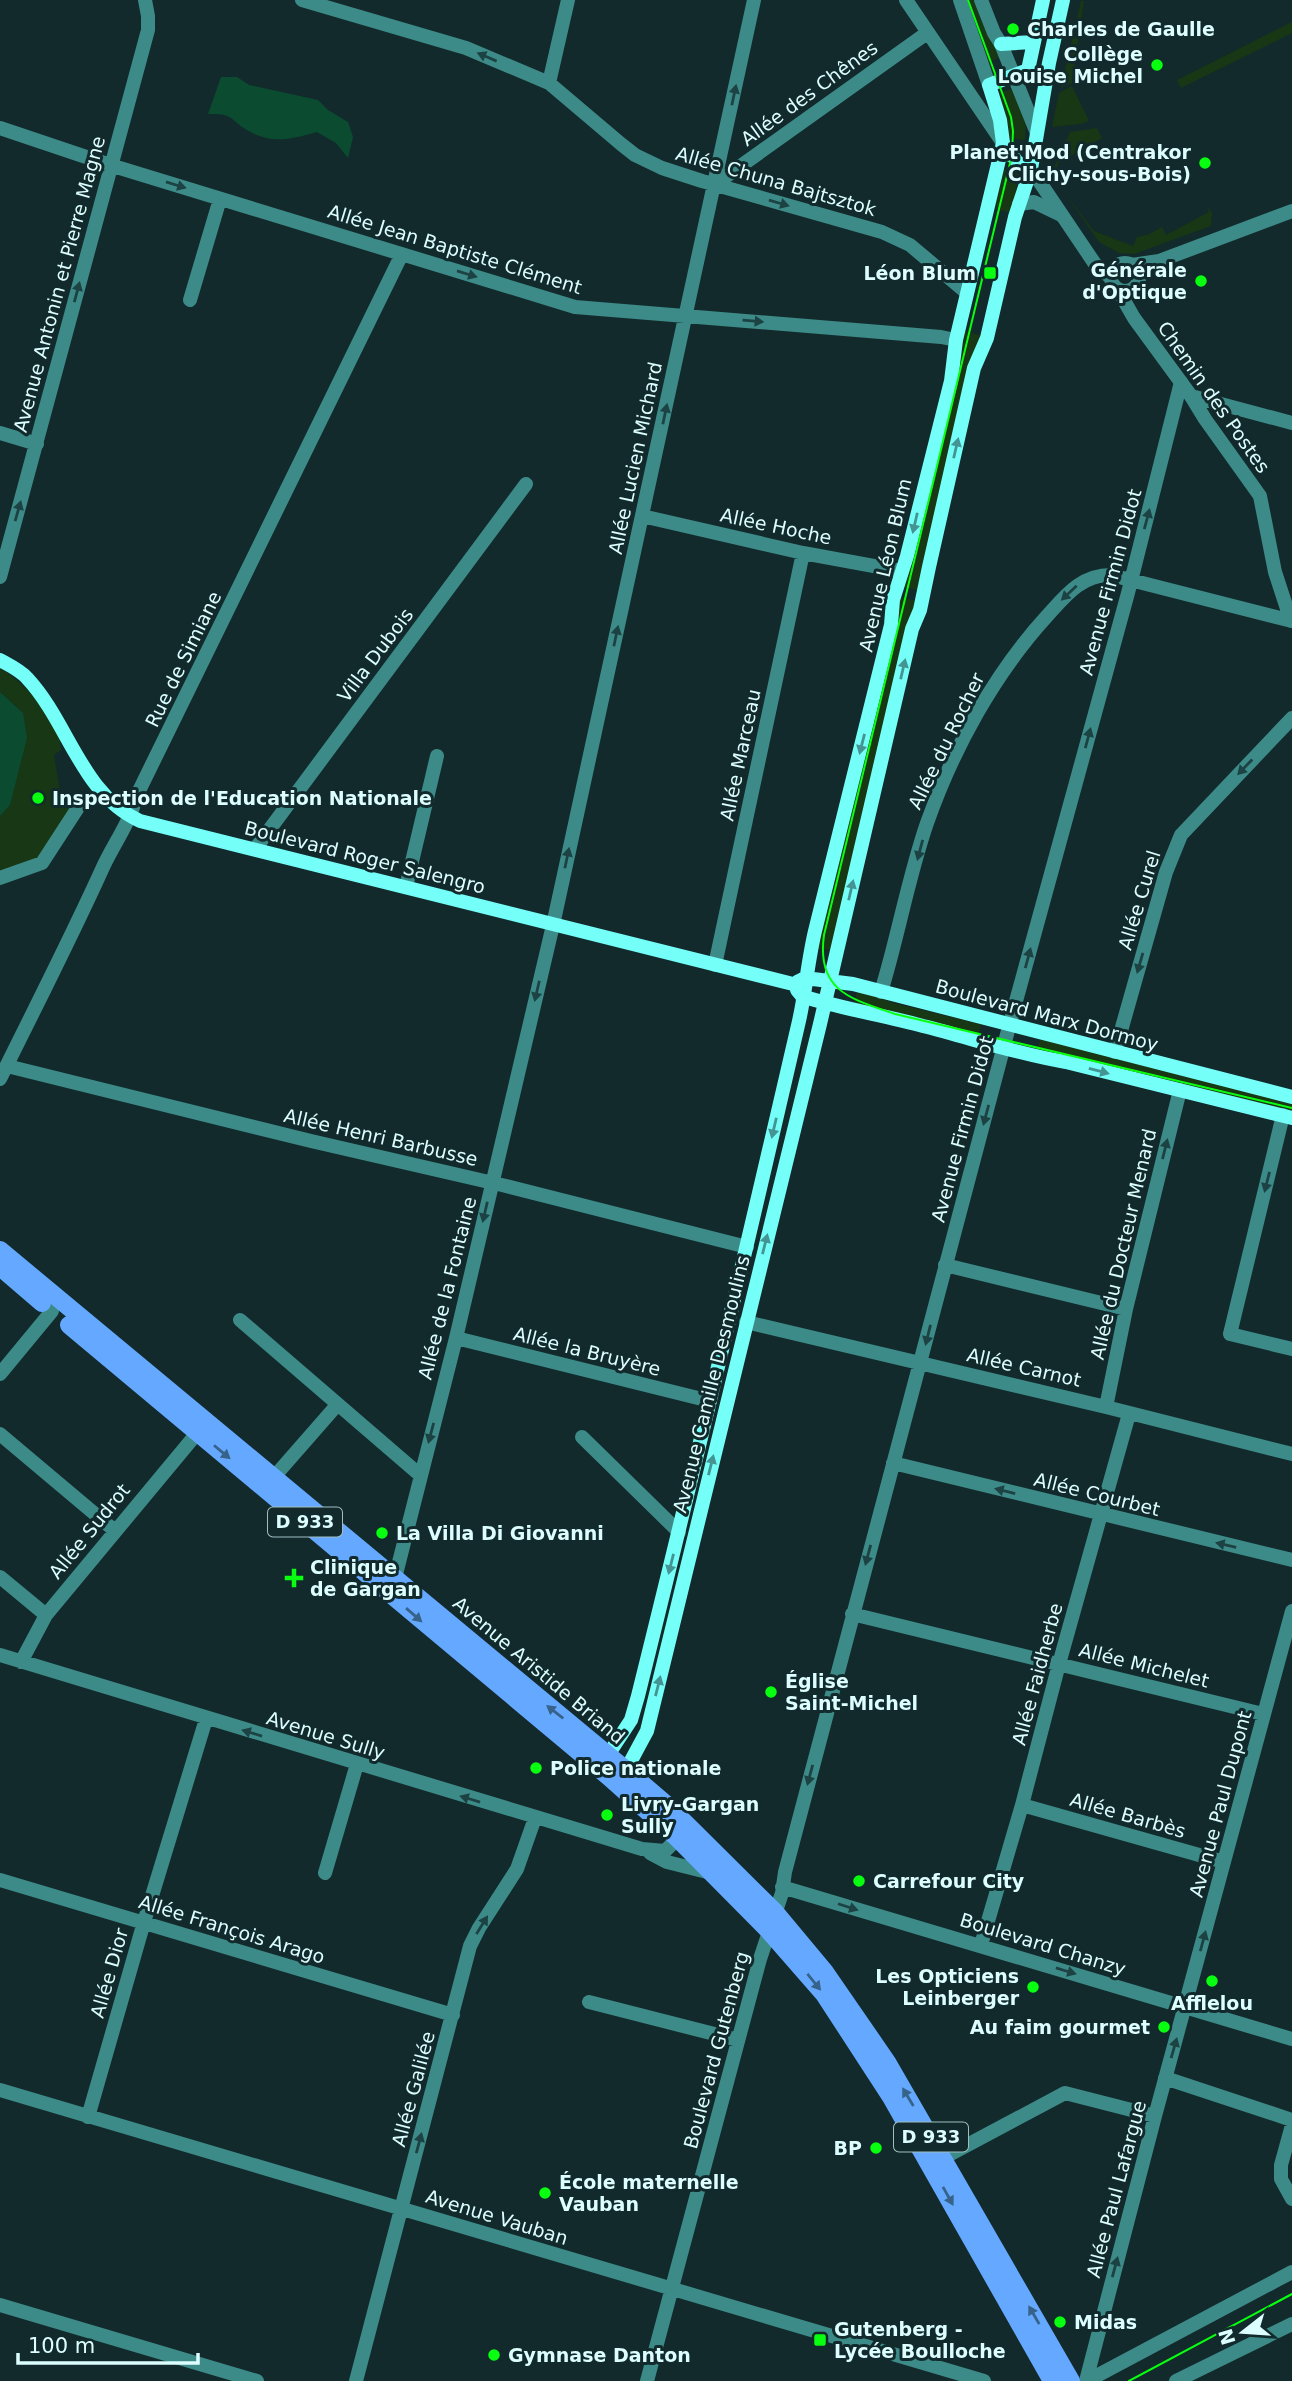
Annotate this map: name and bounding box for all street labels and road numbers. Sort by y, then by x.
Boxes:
street label: Allée des Chênes [736,36,882,150]
street label: Avenue Antonin et Pierre Magne [9,133,109,435]
street label: Allée Chuna Bajtsztok [673,142,879,220]
street label: Allée Jean Baptiste Clément [325,200,585,298]
street label: Chemin des Postes [1153,317,1275,477]
street label: Allée Lucien Michard [604,360,666,556]
street label: Avenue Léon Blum [854,476,916,654]
street label: Avenue Firmin Didot [1075,486,1145,678]
street label: Allée Hoche [718,503,834,549]
street label: Rue de Simiane [141,587,225,731]
street label: Villa Dubois [333,604,417,706]
street label: Allée du Rocher [903,669,989,813]
street label: Allée Marceau [715,687,765,823]
street label: Boulevard Roger Salengro [242,816,488,898]
street label: Allée Curel [1113,848,1165,952]
street label: Boulevard Marx Dormoy [933,975,1161,1055]
street label: Avenue Firmin Didot [927,1033,997,1225]
street label: Allée Henri Barbusse [282,1104,480,1170]
street label: Allée du Docteur Menard [1086,1126,1160,1362]
street label: Allée de la Fontaine [414,1194,480,1382]
street label: Avenue Camille Desmoulins [668,1253,754,1515]
street label: Allée la Bruyère [511,1322,663,1380]
street label: Allée Carnot [965,1343,1083,1391]
street label: Allée Courbet [1032,1468,1162,1520]
street label: Allée Sudrot [44,1479,134,1583]
road number: D 933 [268,1507,342,1536]
street label: Avenue Aristide Briand [449,1592,629,1748]
street label: Allée Faidherbe [1007,1600,1067,1748]
street label: Allée Michelet [1077,1638,1211,1692]
street label: Avenue Sully [264,1707,388,1763]
street label: Avenue Paul Dupont [1185,1708,1255,1900]
street label: Allée Barbès [1068,1788,1188,1842]
street label: Allée François Arago [136,1890,328,1968]
street label: Boulevard Chanzy [957,1908,1129,1980]
street label: Allée Dior [86,1925,132,2020]
street label: Boulevard Gutenberg [679,1949,753,2151]
street label: Allée Galilée [387,2029,439,2149]
street label: Allée Paul Lafargue [1082,2098,1150,2280]
road number: D 933 [894,2122,968,2152]
street label: Avenue Vauban [423,2185,571,2249]

